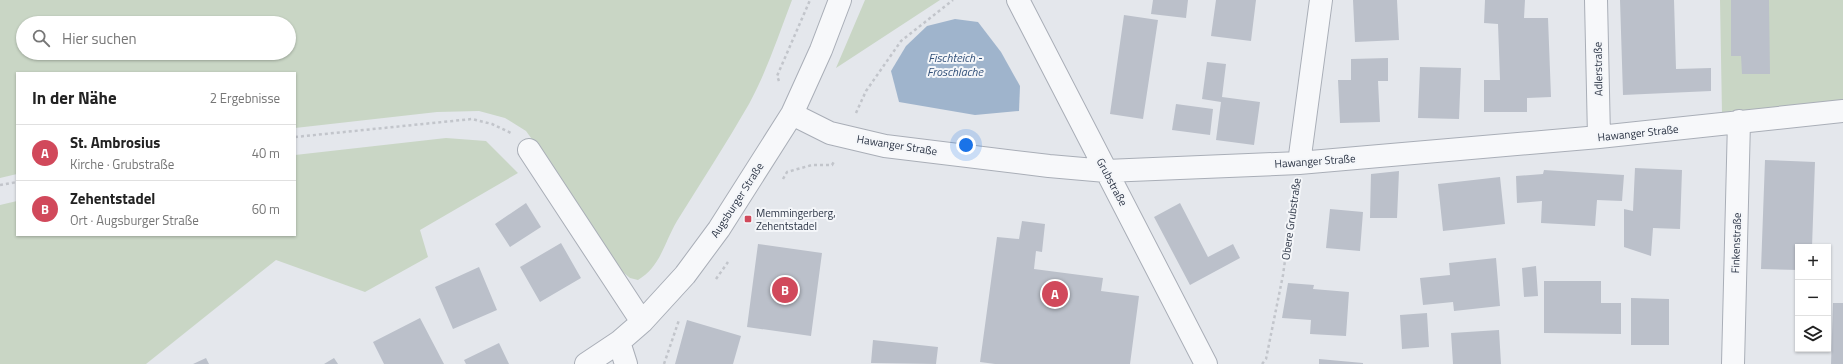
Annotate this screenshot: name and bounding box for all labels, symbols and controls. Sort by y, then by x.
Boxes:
search box [16,16,296,60]
icon: search [30,27,52,49]
text: Hier suchen [62,27,137,50]
street label: Adlerstraße [1590,41,1606,96]
water label: Fischteich - Froschlache [927,48,985,81]
text: In der Nähe [32,85,117,111]
text: 2 Ergebnisse [210,88,280,108]
street label: Hawanger Straße [1597,121,1680,145]
text: St. Ambrosius [70,131,160,154]
street label: Hawanger Straße [856,131,939,159]
your location [956,135,976,155]
text: A [41,143,49,163]
text: 40 m [252,143,280,163]
street label: Hawanger Straße [1274,150,1356,172]
text: Kirche · Grubstraße [70,154,174,174]
street label: Grubstraße [1093,155,1132,209]
street label: Augsburger Straße [707,159,768,241]
street label: Obere Grubstraße [1277,177,1305,261]
text: Zehentstadel [70,187,155,210]
text: B [41,199,49,219]
text: 60 m [252,199,280,219]
place label: Memmingerberg, Zehentstadel [756,205,836,234]
text: Ort · Augsburger Straße [70,210,199,230]
street label: Finkenstraße [1727,212,1745,274]
marker: Memmingerberg, Zehentstadel [743,214,753,224]
map controls [1795,244,1831,352]
button: + [1795,244,1831,280]
pin: B [772,275,798,305]
pin: A [1042,279,1068,309]
button: − [1795,280,1831,316]
button: layers [1795,316,1831,352]

